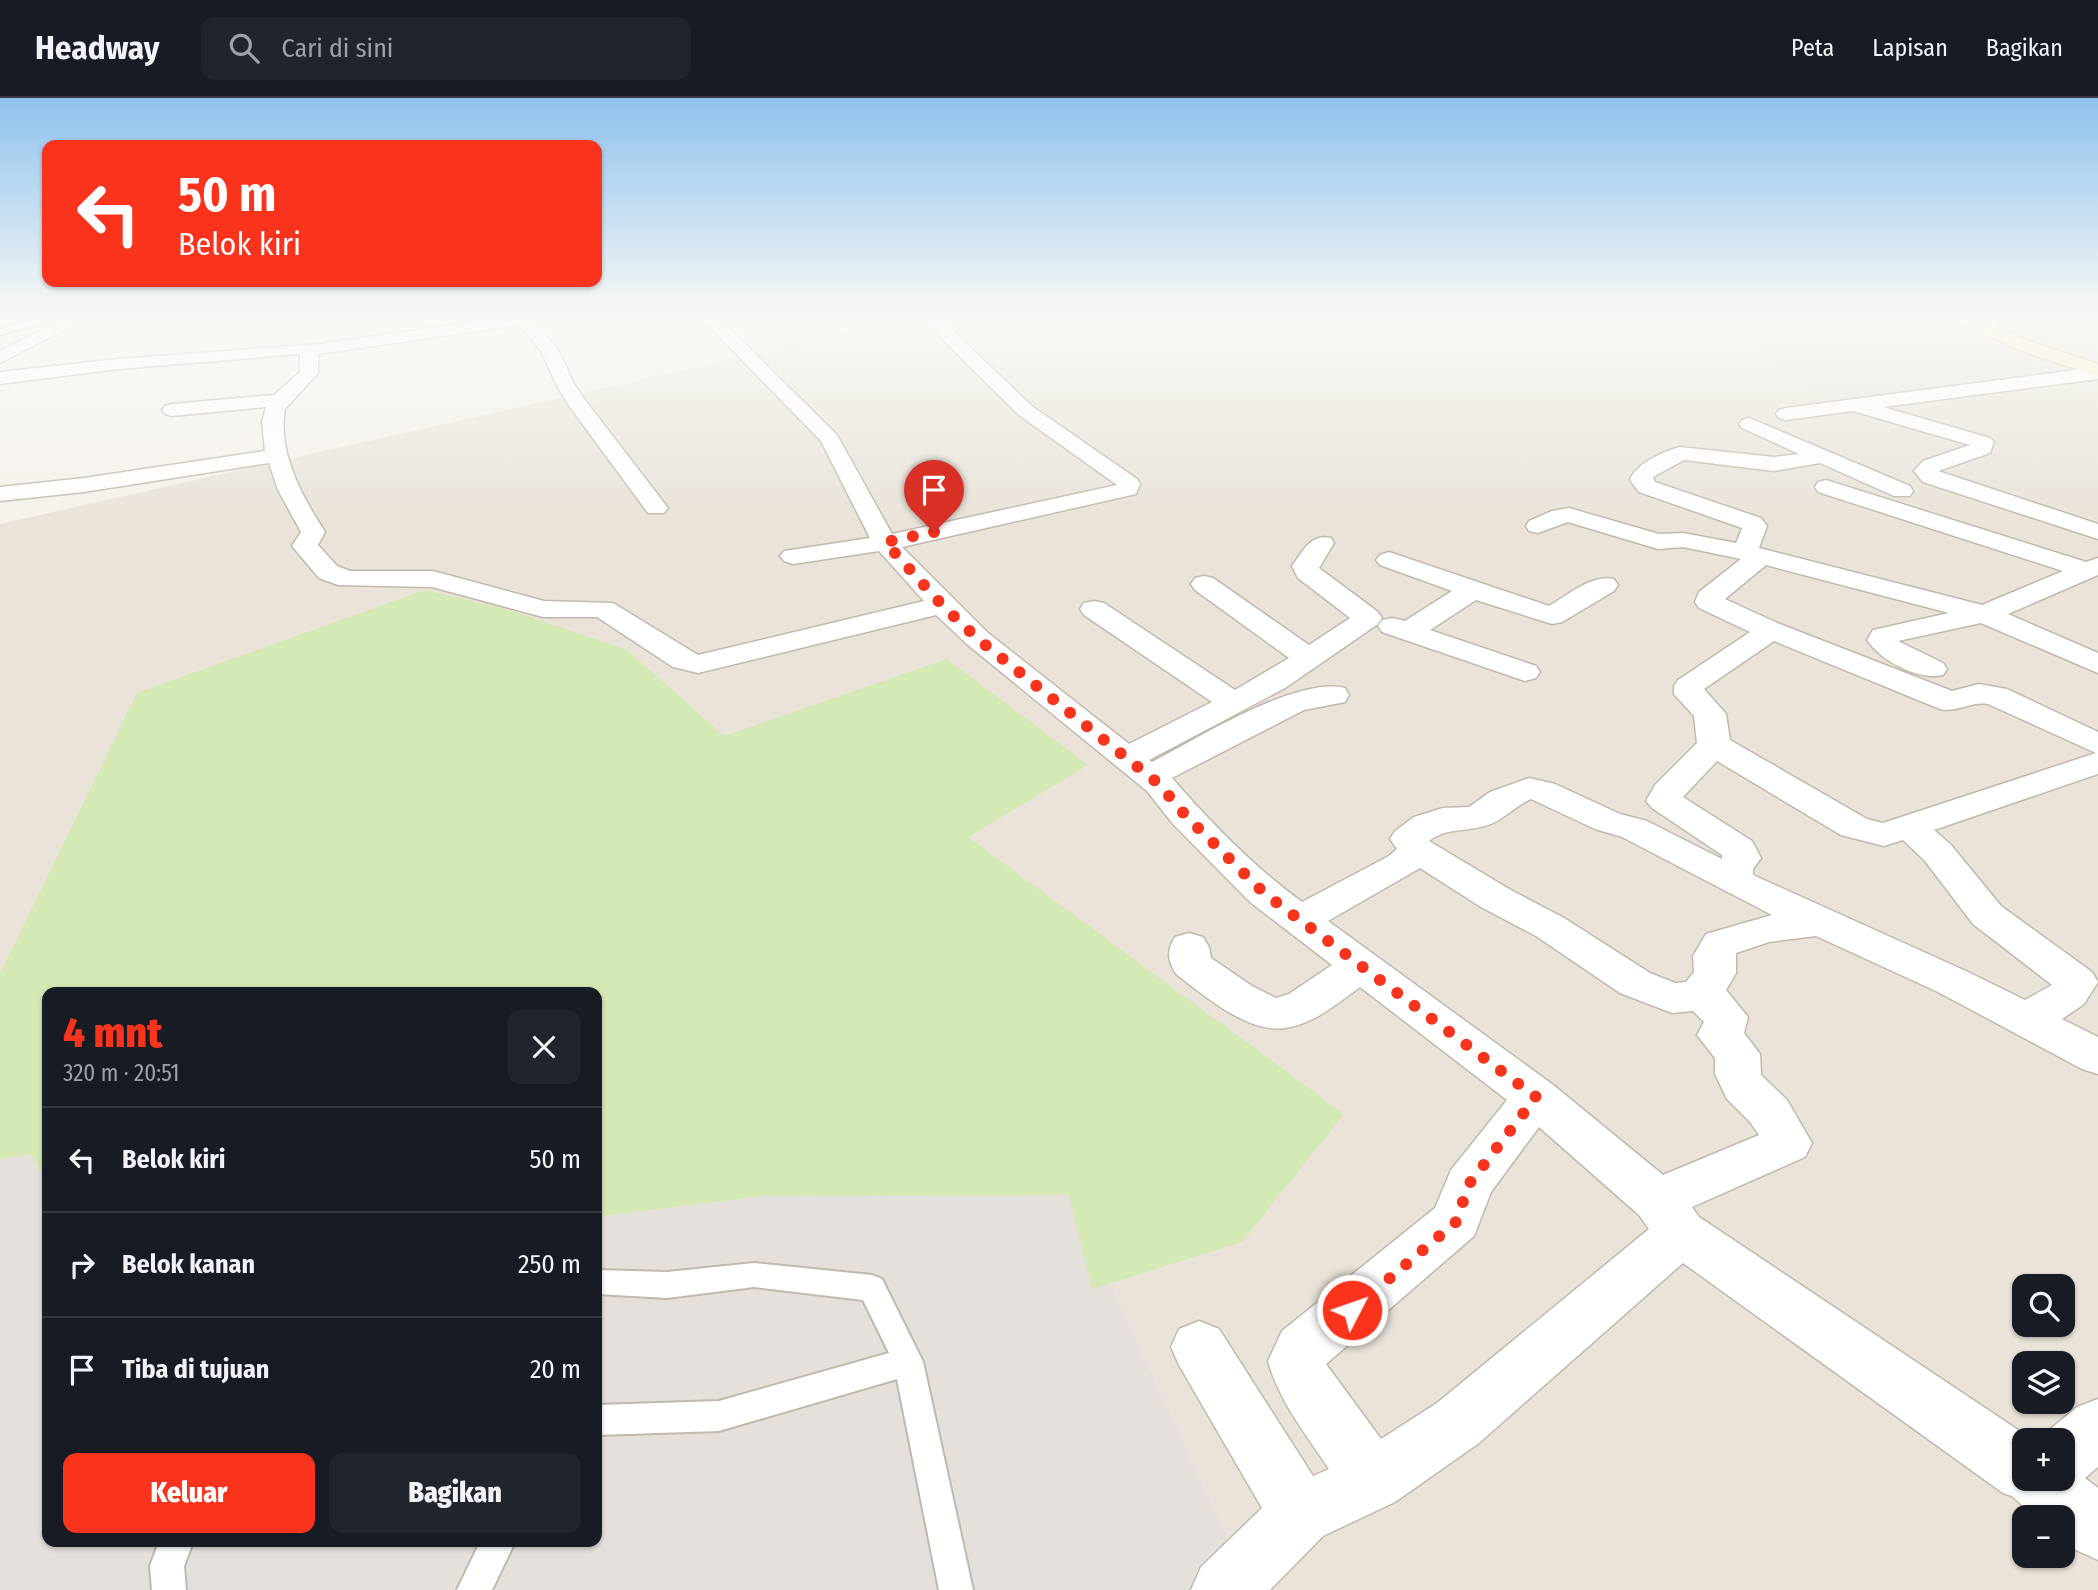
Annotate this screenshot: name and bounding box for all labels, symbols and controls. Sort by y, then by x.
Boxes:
search box [201,17,691,80]
text: Headway [35,28,159,68]
icon: search [225,29,263,67]
text: Cari di sini [281,33,393,64]
text: Peta [1791,34,1834,62]
text: Lapisan [1872,34,1948,62]
text: Bagikan [1986,34,2063,62]
text: 50 m [178,165,276,224]
icon: left [63,168,154,259]
text: Belok kiri [178,225,301,263]
pin [904,460,964,532]
icon: arrive [915,471,953,509]
text: 4 mnt [63,1008,162,1058]
button: close [507,1010,581,1084]
text: 320 m · 20:51 [63,1059,180,1087]
icon: left [63,1141,101,1179]
text: Belok kiri [122,1144,225,1175]
text: 50 m [529,1144,581,1175]
icon: right [63,1246,101,1284]
text: Belok kanan [122,1249,255,1280]
text: 250 m [518,1249,581,1280]
position arrow [1315,1273,1389,1347]
map controls [2012,1274,2075,1568]
button: search [2012,1274,2075,1337]
icon: arrive [63,1351,101,1389]
button: layers [2012,1351,2075,1414]
text: Tiba di tujuan [122,1354,269,1385]
text: 20 m [530,1354,581,1385]
button: + [2012,1428,2075,1491]
button: Keluar [63,1453,315,1533]
button: Bagikan [329,1453,581,1533]
button: − [2012,1505,2075,1568]

